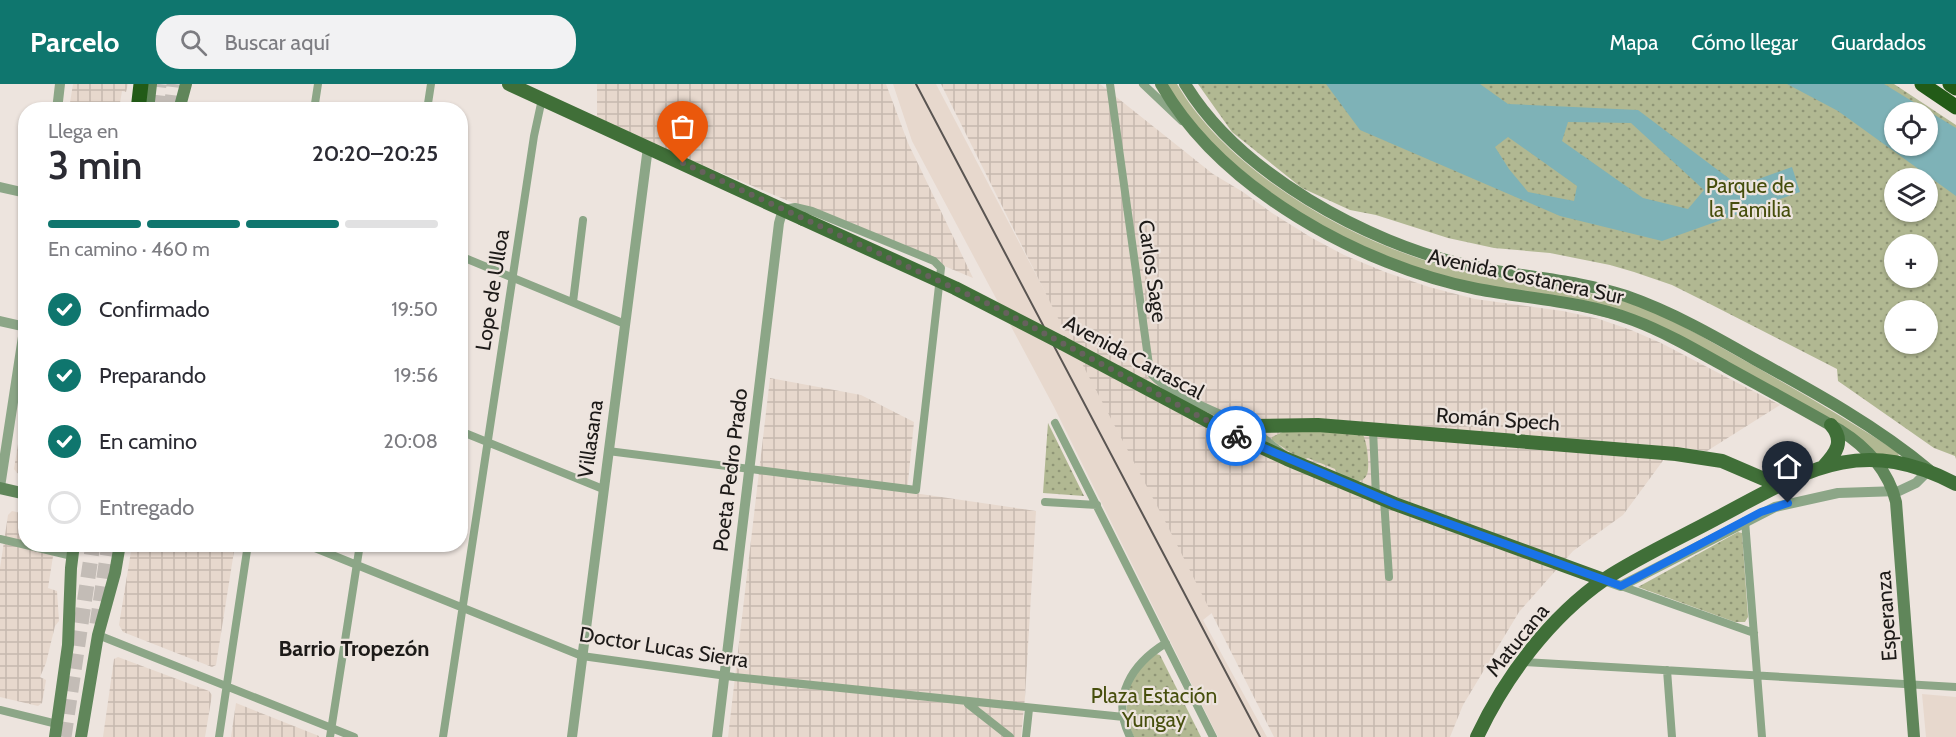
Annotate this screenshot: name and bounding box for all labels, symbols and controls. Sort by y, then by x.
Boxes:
search box [156,15,576,69]
text: Parcelo [30,25,120,59]
icon: search [177,26,210,59]
text: Buscar aquí [225,29,330,56]
text: Mapa [1610,30,1658,55]
text: Cómo llegar [1691,30,1798,55]
text: Guardados [1831,30,1926,55]
pin [657,101,708,163]
map controls [1884,102,1938,354]
button: locate [1884,102,1938,156]
icon: bag [666,110,699,143]
text: Llega en [48,119,118,143]
text: 20:20–20:25 [312,140,438,167]
text: 3 min [48,141,142,189]
button: layers [1884,168,1938,222]
park label: Parque de la Familia [1706,173,1795,222]
street label: Carlos Sage [1133,218,1173,324]
street label: Lope de Ulloa [470,228,514,352]
button: + [1884,234,1938,288]
text: En camino · 460 m [48,237,210,261]
street label: Avenida Costanera Sur [1426,243,1626,309]
icon: check [48,293,81,326]
text: Confirmado [99,296,210,323]
text: 19:50 [391,297,438,321]
button: − [1884,300,1938,354]
street label: Avenida Carrascal [1060,310,1208,404]
icon: check [48,359,81,392]
text: Preparando [99,362,206,389]
text: 19:56 [394,363,438,387]
street label: Poeta Pedro Prado [708,387,752,553]
street label: Villasana [572,398,608,480]
street label: Román Spech [1435,402,1561,436]
courier [1206,406,1266,466]
icon: bike [1220,420,1253,453]
icon: check [48,425,81,458]
text: En camino [99,428,197,455]
text: 20:08 [383,429,438,453]
pin [1762,441,1813,503]
icon: home [1771,450,1804,483]
text: Entregado [99,494,194,521]
street label: Esperanza [1870,570,1902,662]
street label: Matucana [1480,599,1554,681]
street label: Doctor Lucas Sierra [578,621,750,673]
district label: Barrio Tropezón [279,635,429,662]
park label: Plaza Estación Yungay [1091,683,1217,732]

